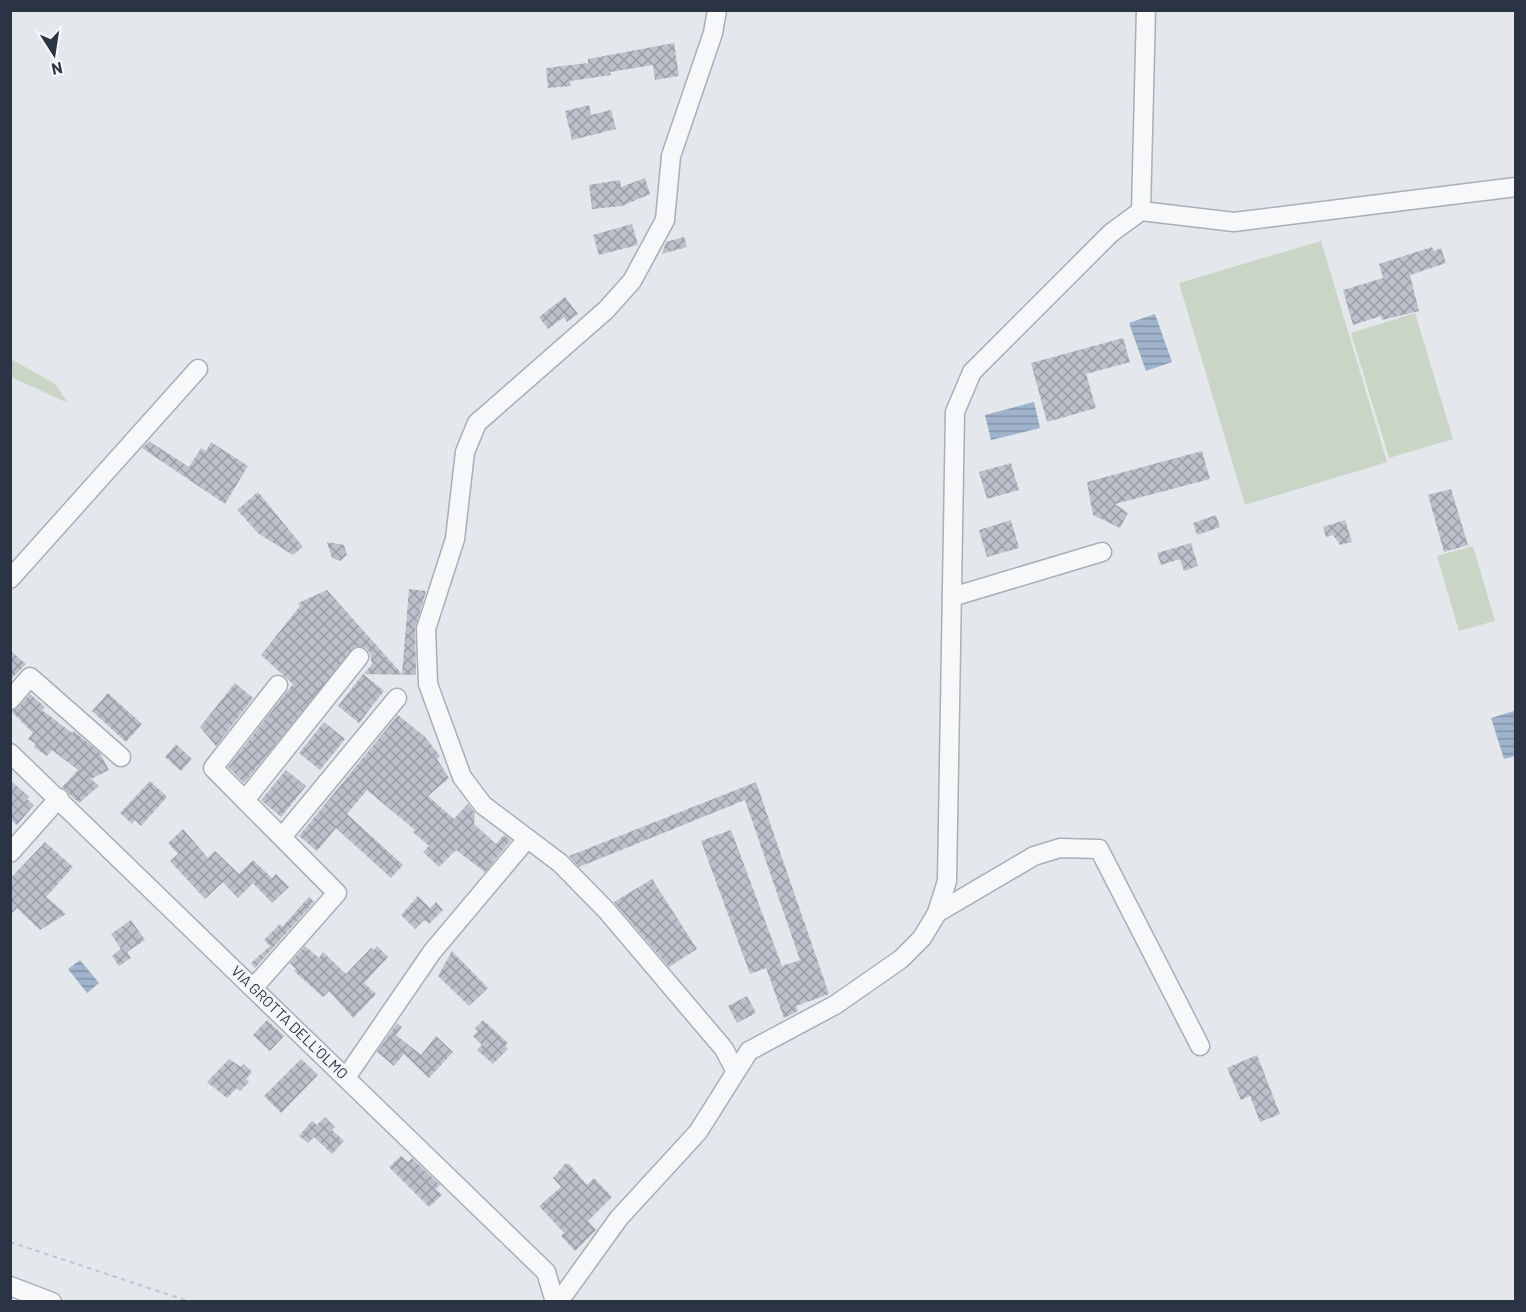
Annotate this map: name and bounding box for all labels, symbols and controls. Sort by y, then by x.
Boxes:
north arrow [24,24,84,84]
text: N [50,59,64,80]
street label: VIA GROTTA DELL'OLMO [228,962,352,1082]

